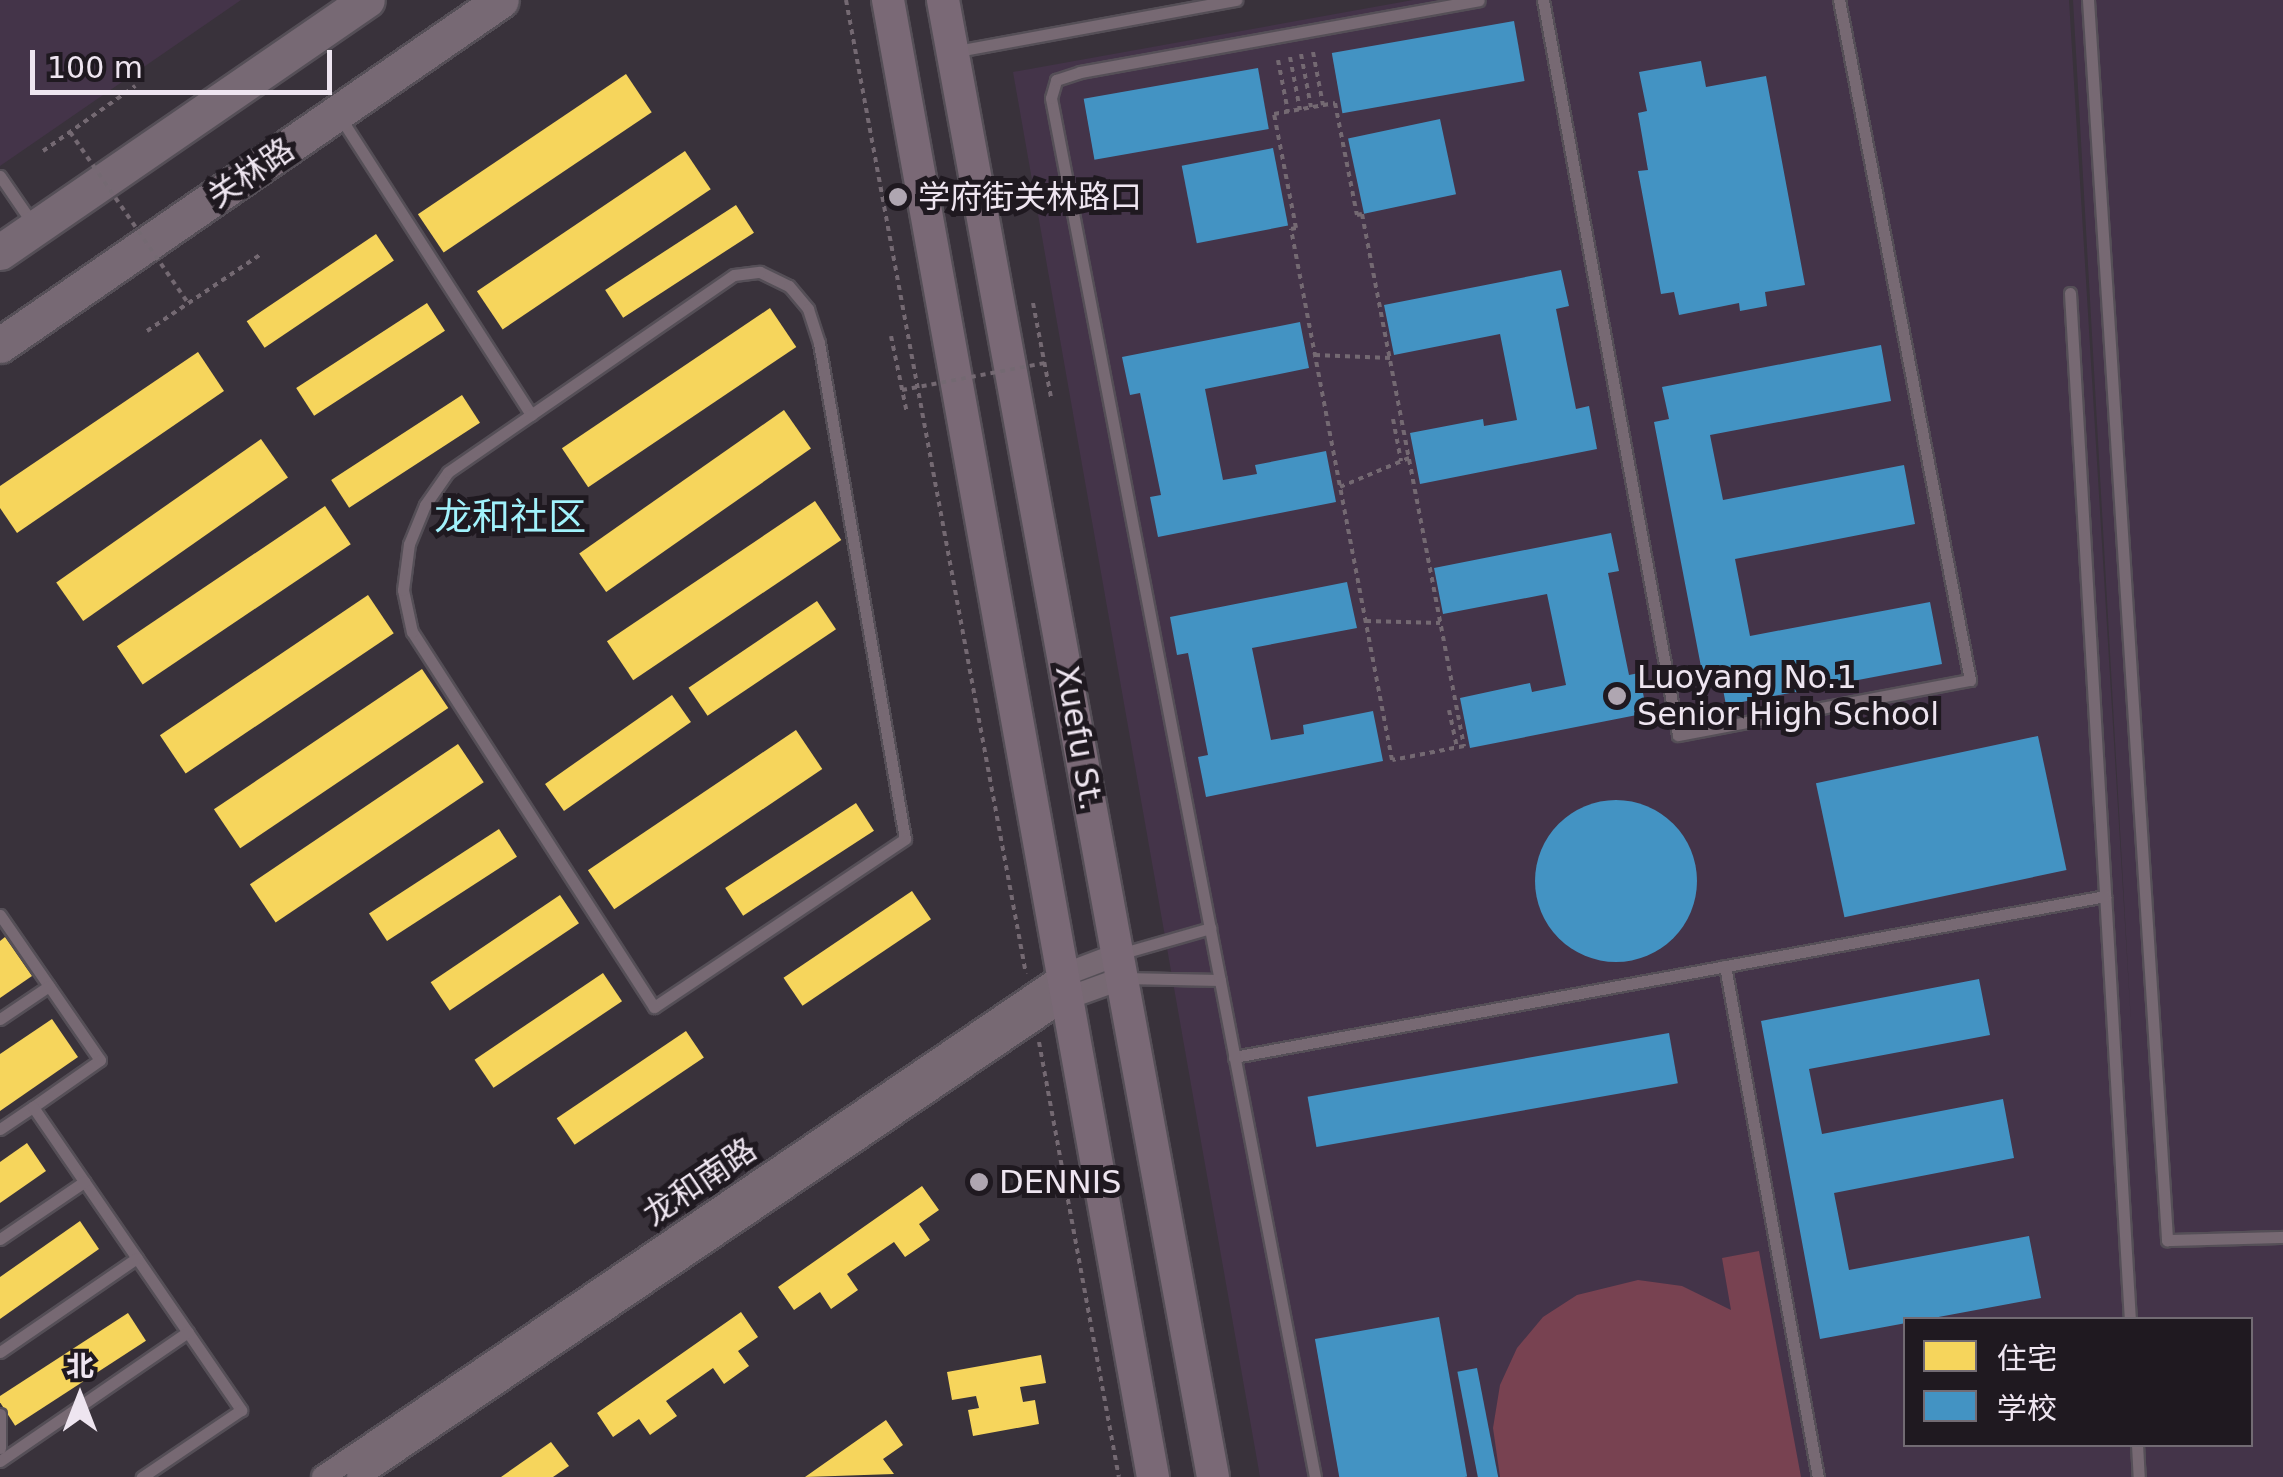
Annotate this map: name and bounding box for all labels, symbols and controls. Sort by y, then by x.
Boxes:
scale bar [35,30,338,92]
text: 100 m [47,50,143,85]
street label: 关林路 [200,130,302,216]
place label: 学府街关林路口 [918,178,1142,216]
marker: 学府街关林路口 [887,186,909,208]
district label: 龙和社区 [434,495,586,541]
place label: Luoyang No.1 Senior High School [1637,659,1939,734]
street label: Xuefu St. [1047,662,1111,814]
marker: Luoyang No.1 Senior High School [1606,685,1628,707]
street label: 龙和南路 [636,1130,764,1234]
place label: DENNIS [999,1163,1121,1201]
marker: DENNIS [968,1171,990,1193]
legend [1903,1317,2253,1447]
text: 住宅 [1997,1341,2057,1376]
north arrow [30,1347,130,1447]
text: 北 [66,1350,94,1383]
text: 学校 [1997,1391,2057,1426]

